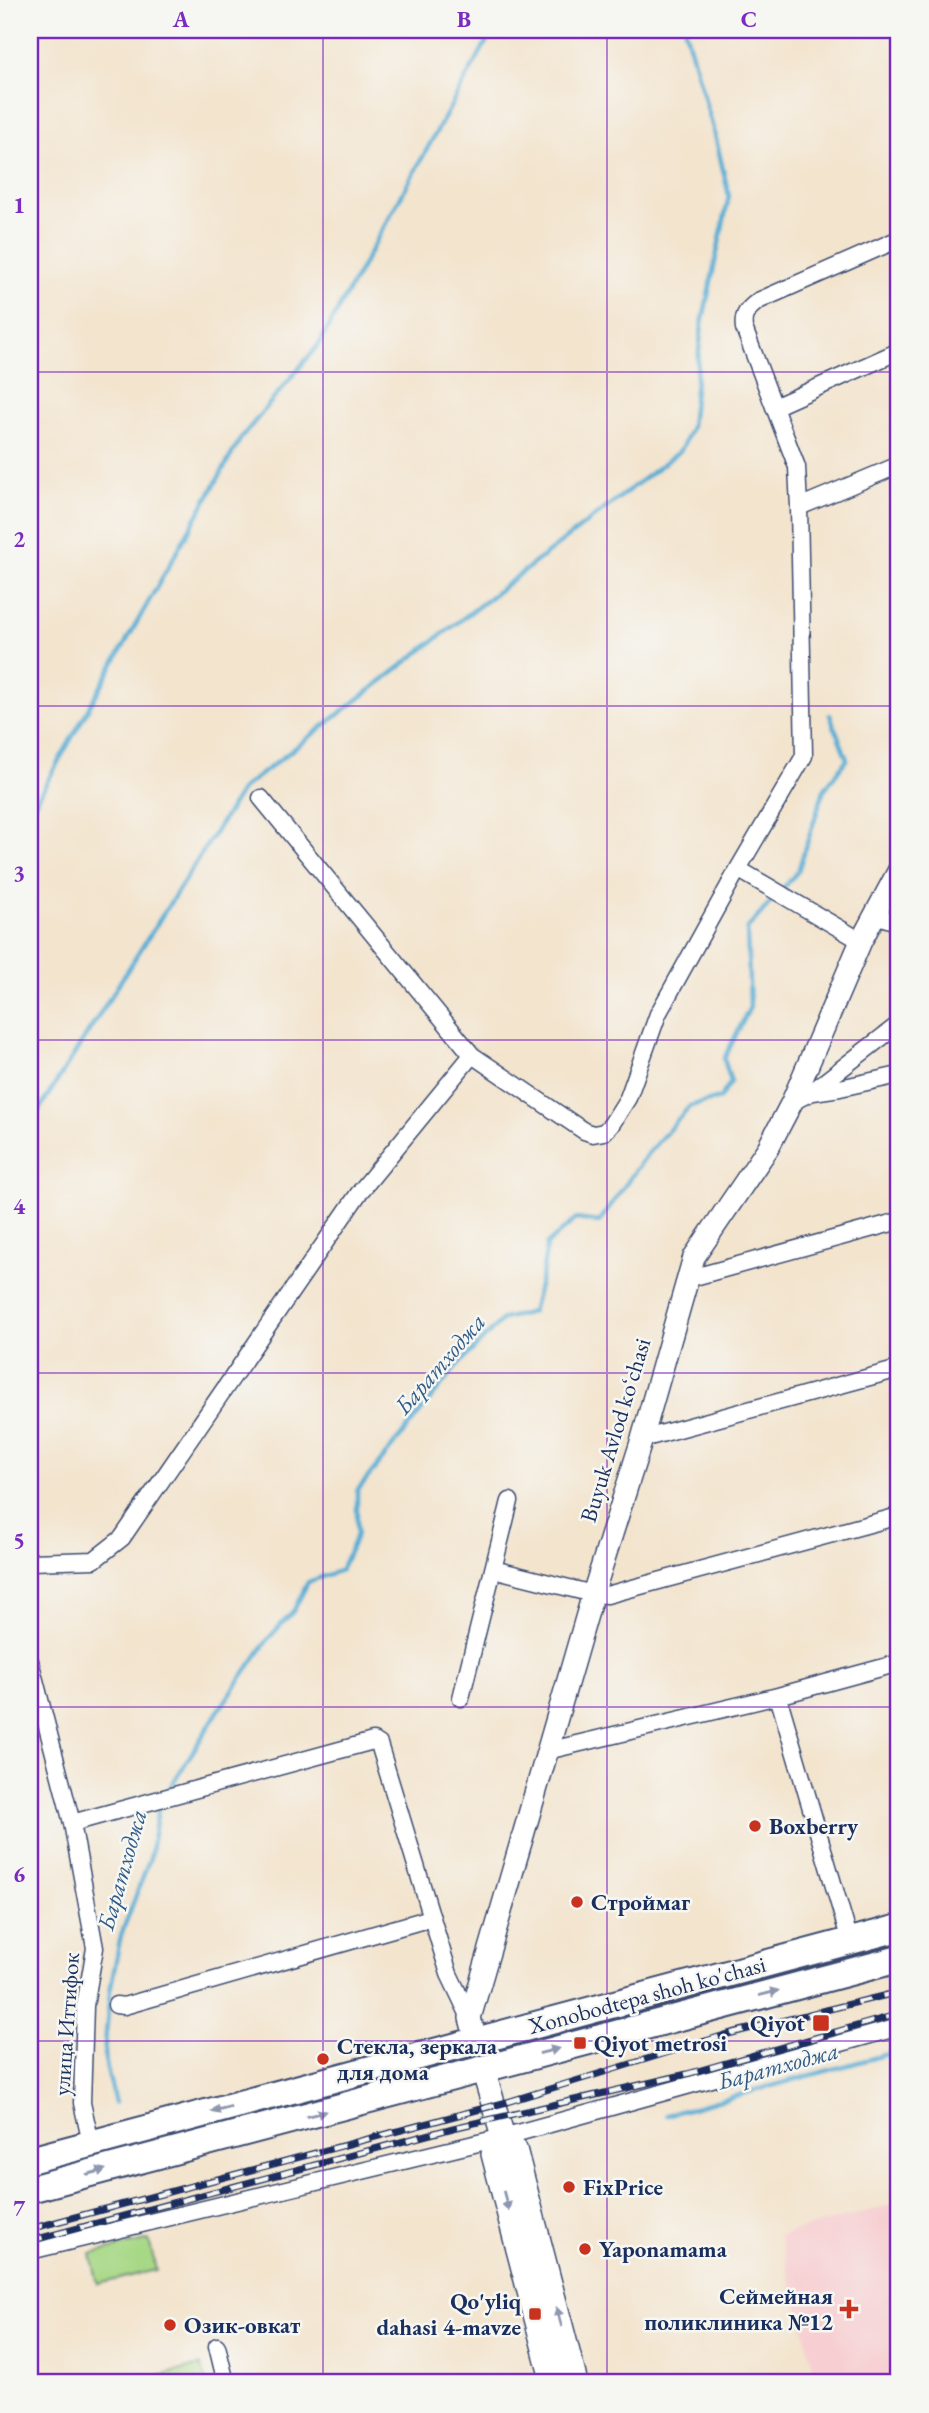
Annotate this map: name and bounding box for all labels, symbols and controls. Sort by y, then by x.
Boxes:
text: A [172,4,190,34]
text: B [457,4,471,34]
text: C [741,4,757,34]
text: 1 [13,190,25,220]
text: 2 [13,524,25,554]
text: 3 [13,858,25,888]
text: 4 [13,1191,26,1221]
water label: Баратходжа [387,1307,492,1421]
street label: Buyuk Avlod koʻchasi [573,1334,657,1526]
text: 5 [13,1525,25,1555]
water label: Баратходжа [89,1806,154,1935]
place label: Boxberry [769,1811,859,1841]
marker: Boxberry [747,1818,763,1834]
text: 6 [13,1859,25,1889]
place label: Строймаг [591,1887,690,1917]
marker: Строймаг [569,1894,585,1910]
street label: Xonobodtepa shoh ko'chasi [524,1949,769,2041]
street label: улица Иттифок [46,1951,86,2097]
one-way arrow [758,1987,780,1998]
place label: Qiyot [750,2008,805,2038]
marker: Qiyot [811,2013,831,2033]
place label: Qiyot metrosi [594,2028,727,2058]
place label: Стекла, зеркала для дома [337,2031,498,2087]
water label: Баратходжа [713,2034,842,2097]
marker: Qiyot metrosi [572,2035,588,2051]
one-way arrow [539,2046,560,2056]
marker: Стекла, зеркала для дома [315,2051,331,2067]
one-way arrow [210,2104,231,2114]
one-way arrow [305,2108,327,2119]
one-way arrow [85,2166,107,2177]
place label: FixPrice [583,2172,664,2202]
marker: FixPrice [561,2179,577,2195]
one-way arrow [501,2190,512,2212]
text: 7 [13,2193,26,2223]
place label: Yaponamama [599,2234,728,2264]
marker: Yaponamama [577,2241,593,2257]
place label: Сеймейная поликлиника №12 [644,2281,833,2337]
place label: Qo'yliq dahasi 4-mavze [376,2286,522,2342]
marker: Сеймейная поликлиника №12 [839,2299,859,2319]
marker: Qo'yliq dahasi 4-mavze [527,2306,543,2322]
one-way arrow [553,2306,564,2328]
place label: Озик-овкат [184,2310,301,2340]
marker: Озик-овкат [162,2317,178,2333]

